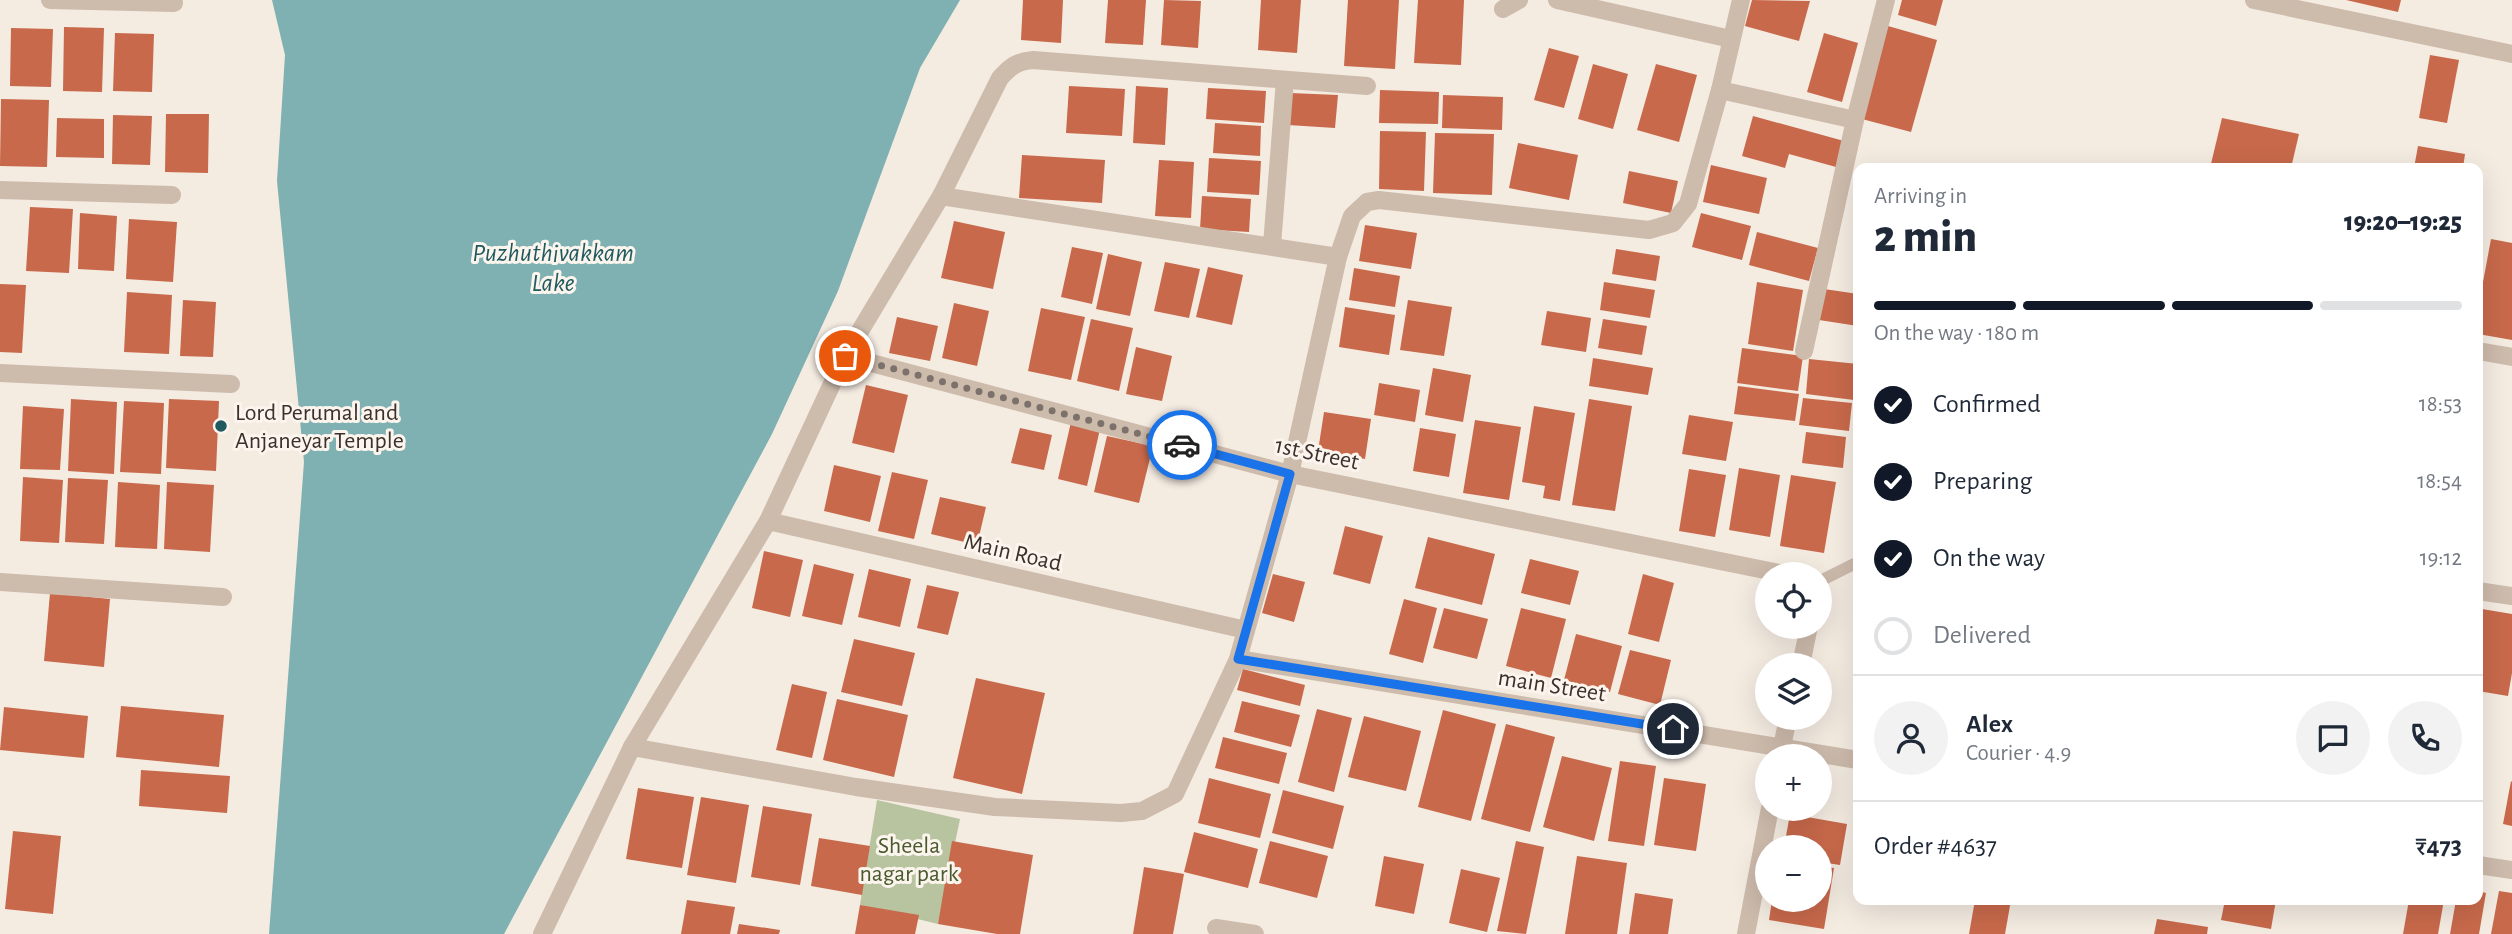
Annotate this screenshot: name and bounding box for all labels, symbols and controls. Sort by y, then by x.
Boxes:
text: Arriving in [1874,185,1967,208]
text: 19:20–19:25 [2344,209,2462,235]
text: 2 min [1874,214,1977,260]
water label: Puzhuthivakkam Lake [472,240,634,296]
text: On the way · 180 m [1874,322,2039,345]
pin [815,326,875,386]
icon: bag [826,337,864,375]
icon: check [1874,386,1912,424]
text: Confirmed [1933,391,2041,417]
text: 18:53 [2419,393,2462,416]
place label: Lord Perumal and Anjaneyar Temple [235,401,404,453]
courier [1147,410,1217,480]
marker: Lord Perumal and Anjaneyar Temple [213,418,229,434]
icon: car [1163,426,1201,464]
street label: 1st Street [1273,433,1361,475]
icon: check [1874,463,1912,501]
text: Preparing [1933,468,2032,494]
text: 18:54 [2417,470,2462,493]
street label: Main Road [962,530,1064,576]
icon: check [1874,540,1912,578]
text: On the way [1933,545,2045,571]
text: 19:12 [2420,547,2462,570]
map controls [1755,562,1832,912]
button: locate [1755,562,1832,639]
text: Delivered [1933,622,2031,648]
button: layers [1755,653,1832,730]
street label: main Street [1496,666,1608,706]
pin [1643,699,1703,759]
button: person [1874,701,1948,775]
button: chat [2296,701,2370,775]
button: phone [2388,701,2462,775]
icon: home [1654,710,1692,748]
text: Alex [1966,711,2013,737]
text: Courier · 4.9 [1966,742,2071,765]
button: + [1755,744,1832,821]
text: Order #4637 [1874,833,1997,859]
text: ₹473 [2416,833,2462,859]
park label: Sheela nagar park [859,834,959,886]
button: − [1755,835,1832,912]

